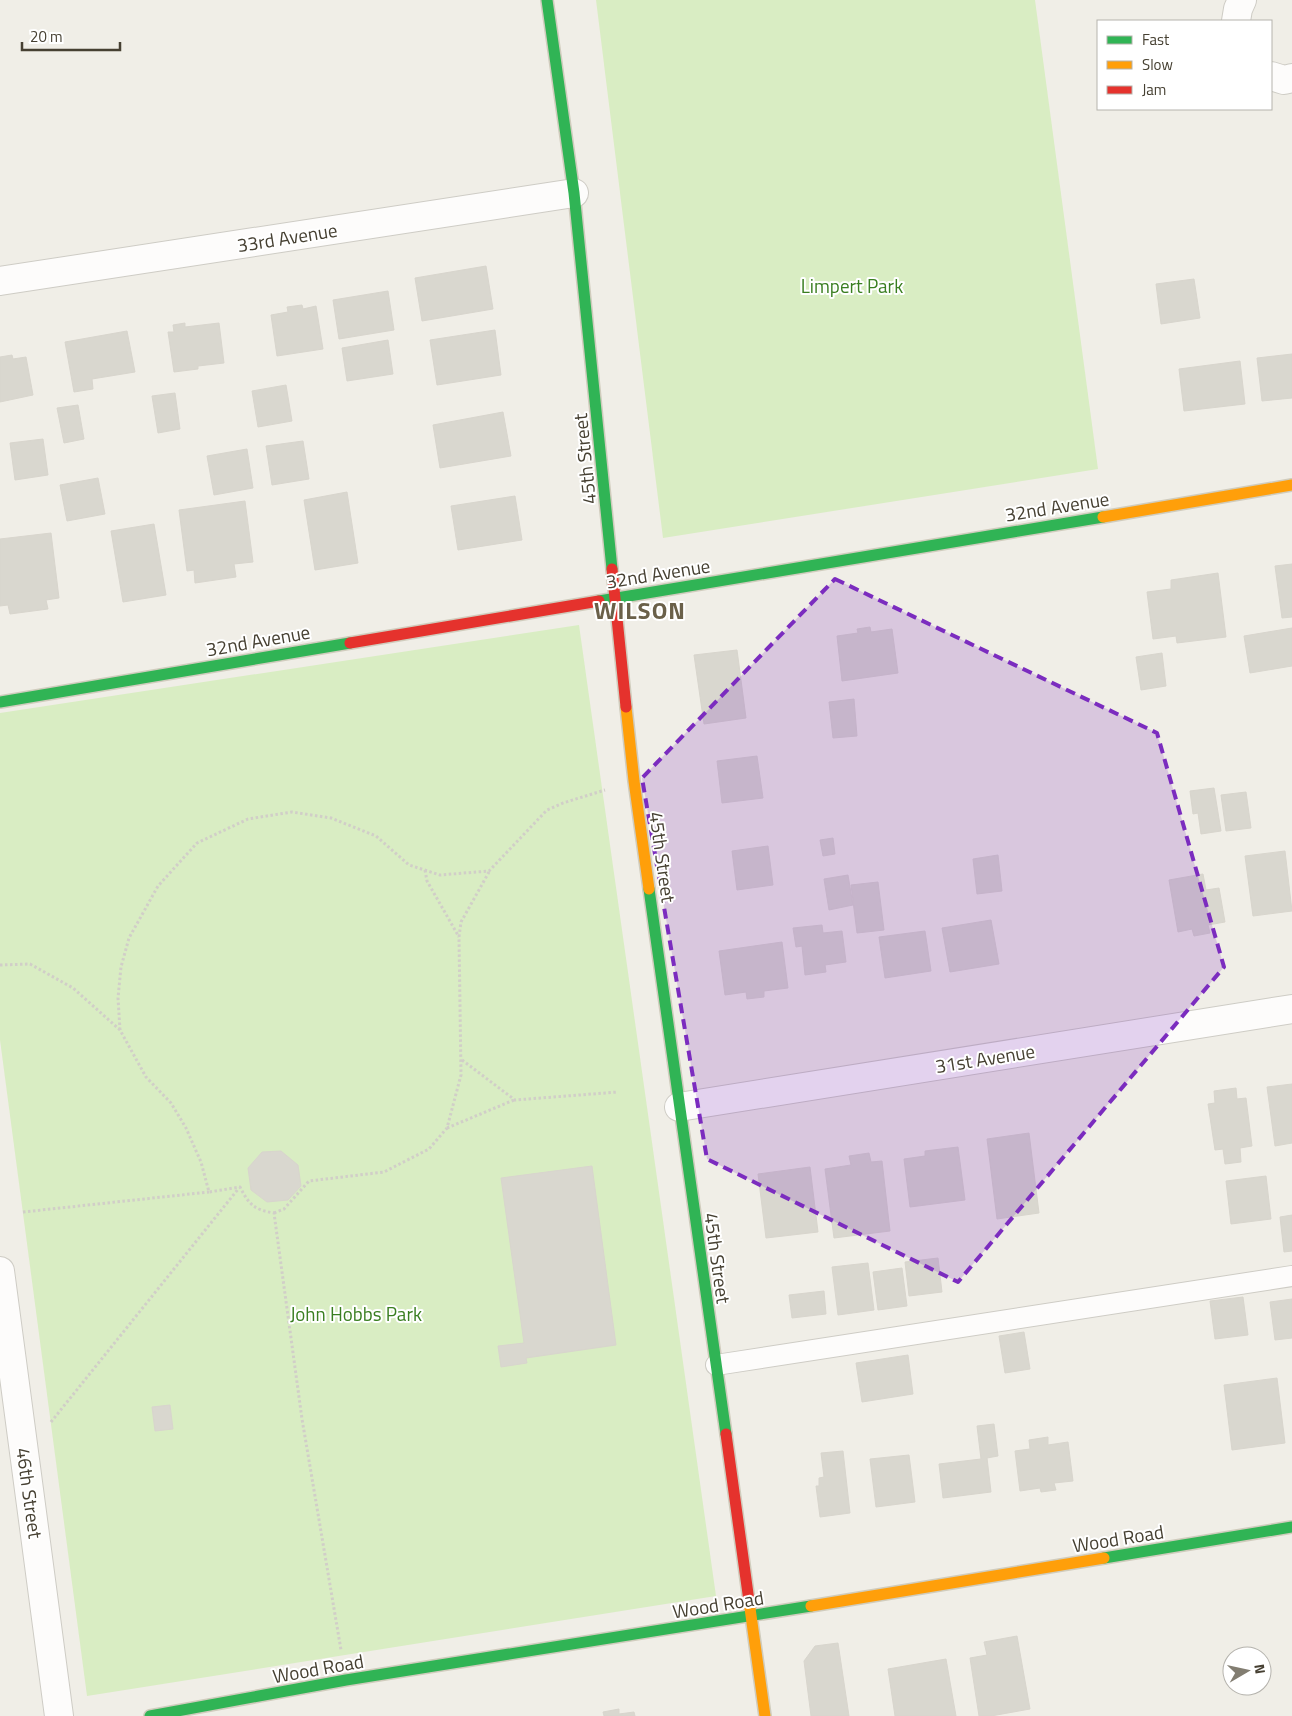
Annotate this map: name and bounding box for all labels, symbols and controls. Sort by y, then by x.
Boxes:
scale bar [22,20,120,52]
legend [1097,20,1272,110]
text: 20 m [30,25,63,48]
text: Fast [1142,28,1170,51]
text: Slow [1142,53,1173,76]
text: Jam [1142,78,1166,101]
street label: 33rd Avenue [235,215,339,259]
park label: Limpert Park [801,271,903,300]
street label: 45th Street [565,412,603,506]
street label: 32nd Avenue [1003,483,1111,529]
street label: 32nd Avenue [604,550,712,596]
district label: WILSON [594,592,686,628]
street label: 32nd Avenue [204,617,312,663]
street label: 45th Street [642,810,684,905]
street label: 31st Avenue [933,1036,1037,1080]
street label: 45th Street [697,1211,739,1306]
park label: John Hobbs Park [290,1299,422,1328]
street label: 46th Street [9,1446,51,1541]
street label: Wood Road [1070,1516,1166,1560]
street label: Wood Road [670,1582,766,1626]
street label: Wood Road [270,1646,366,1690]
north arrow [1222,1646,1272,1696]
text: N [1249,1662,1271,1675]

